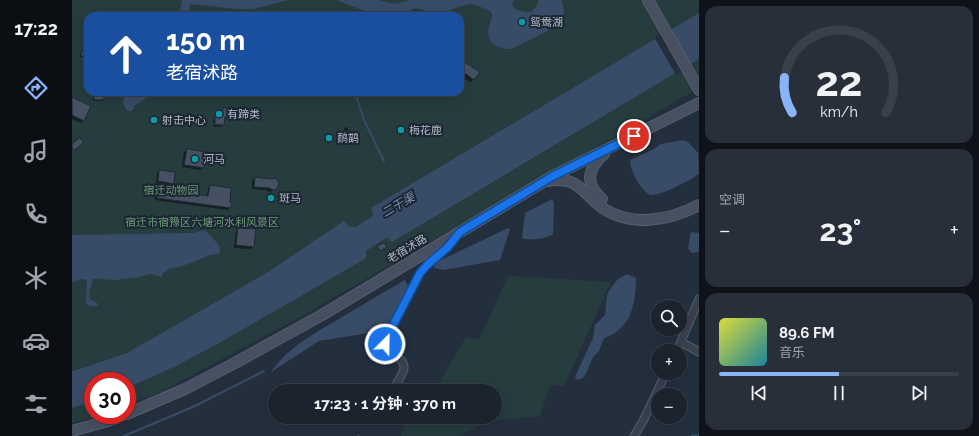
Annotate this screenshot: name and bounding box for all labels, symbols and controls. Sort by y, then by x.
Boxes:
place label: 鸳鸯湖 [530,16,563,29]
marker: 鸳鸯湖 [517,17,527,27]
text: 17:22 [14,18,58,39]
text: 150 m [166,24,245,57]
icon: ahead [100,28,152,80]
text: 22 [816,56,862,105]
text: 老宿沭路 [166,62,238,83]
icon: directions [22,74,50,102]
text: km/h [820,103,858,119]
place label: 有蹄类 [227,108,260,121]
marker: 有蹄类 [214,109,224,119]
place label: 射击中心 [162,114,206,127]
marker: 射击中心 [149,115,159,125]
pin [617,119,651,153]
place label: 梅花鹿 [409,124,442,137]
marker: 梅花鹿 [396,125,406,135]
icon: arrive [623,125,645,147]
place label: 鸸鹋 [337,132,359,145]
marker: 鸸鹋 [324,133,334,143]
icon: music [22,137,50,165]
place label: 河马 [203,153,225,166]
marker: 河马 [190,154,200,164]
park label: 宿迁动物园 [144,184,199,197]
water label: 二干渠 [379,189,419,220]
place label: 斑马 [279,192,301,205]
text: 空调 [719,192,745,207]
marker: 斑马 [266,193,276,203]
icon: phone [22,200,50,228]
text: 23° [819,213,861,248]
park label: 宿迁市宿豫区六塘河水利风景区 [125,216,279,229]
text: − [719,217,731,243]
text: + [950,217,959,243]
street label: 老宿沭路 [385,232,429,266]
icon: climate [22,264,50,292]
map controls [651,300,687,424]
button: search [651,300,687,336]
position arrow [364,323,406,365]
text: 89.6 FM [779,324,835,342]
icon: car [22,327,50,355]
button: + [651,344,687,380]
text: 音乐 [779,345,805,360]
speed limit sign: 30 [84,372,136,424]
icon: previous [748,382,770,404]
icon: pause [828,382,850,404]
icon: next [908,382,930,404]
button: − [651,388,687,424]
icon: filters [22,390,50,418]
text: 17:23 · 1 分钟 · 370 m [314,395,456,413]

